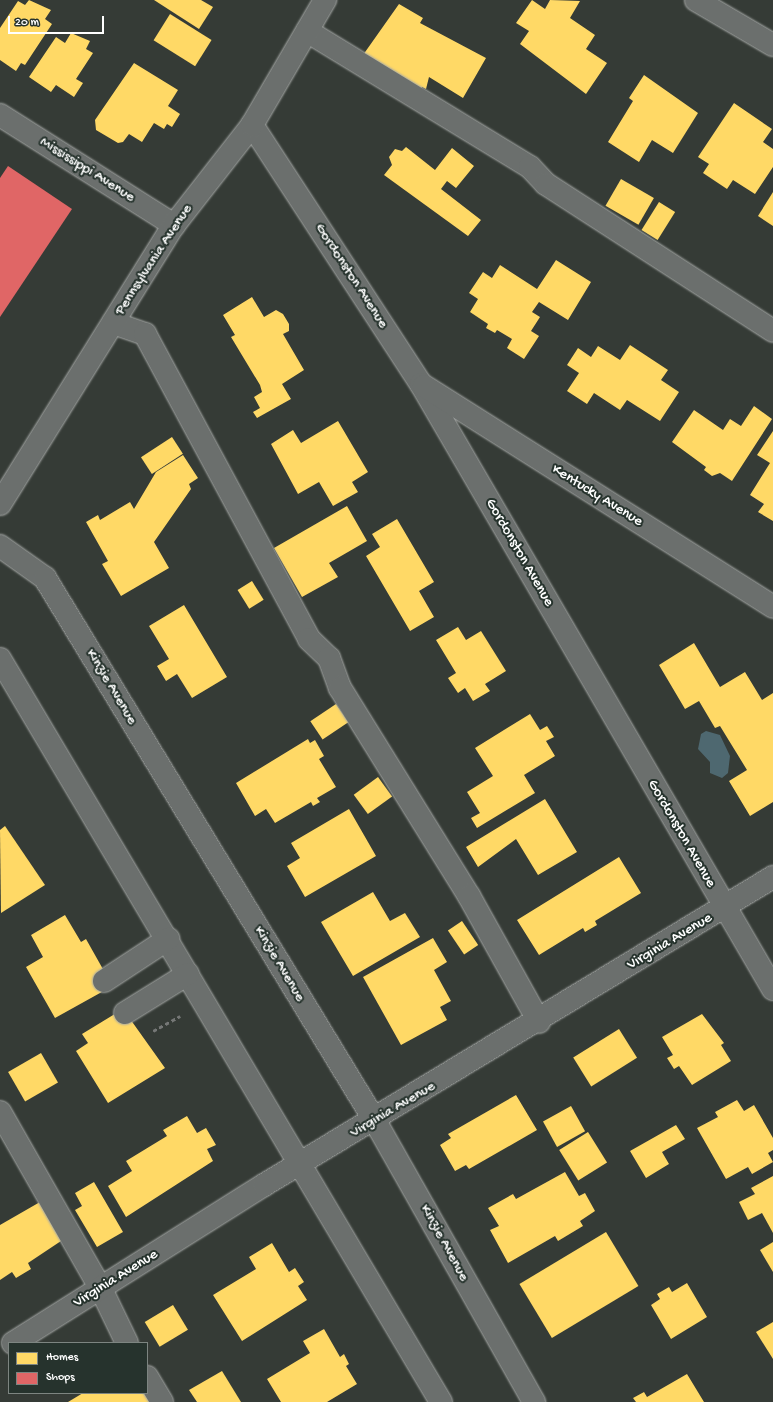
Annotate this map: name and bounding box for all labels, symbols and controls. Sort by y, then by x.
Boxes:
scale bar [10,8,106,34]
text: 20 m [15,16,39,30]
street label: Mississippi Avenue [36,134,138,206]
street label: Pennsylvania Avenue [111,201,197,319]
street label: Gordonston Avenue [310,220,392,332]
street label: Kentucky Avenue [548,461,646,531]
street label: Gordonston Avenue [481,496,557,610]
street label: Kinzie Avenue [81,646,141,728]
street label: Gordonston Avenue [643,777,719,891]
street label: Virginia Avenue [624,910,716,974]
street label: Kinzie Avenue [249,923,309,1005]
street label: Virginia Avenue [347,1078,439,1142]
street label: Kinzie Avenue [416,1202,472,1284]
street label: Virginia Avenue [71,1246,161,1312]
legend [8,1342,148,1394]
text: Homes [46,1351,78,1365]
text: Shops [46,1371,75,1385]

